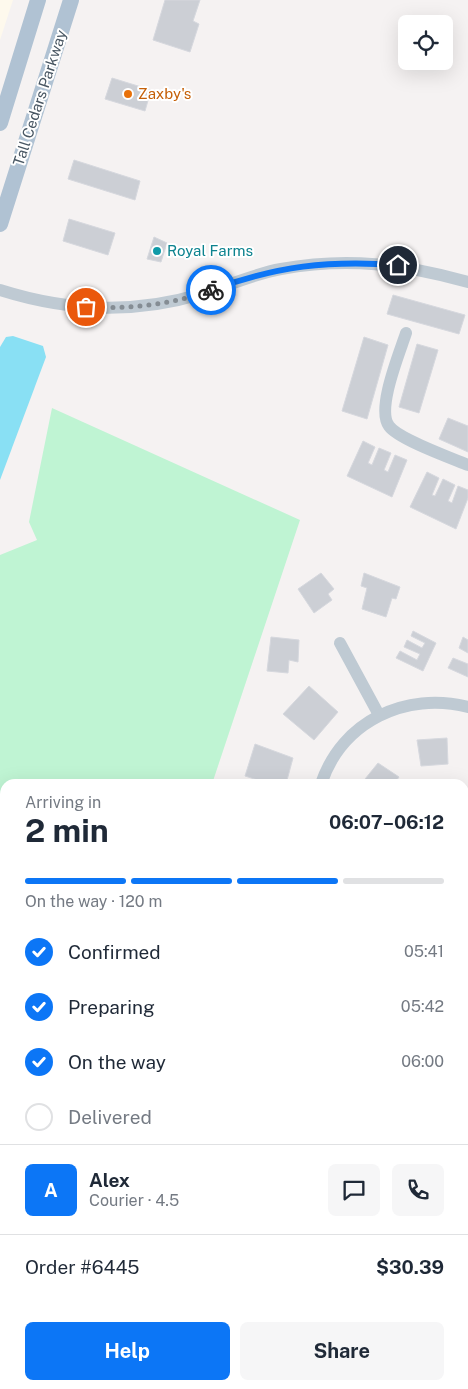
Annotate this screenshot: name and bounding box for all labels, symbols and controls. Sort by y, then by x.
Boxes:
map controls [398,15,453,70]
button: locate [398,15,453,70]
street label: Tall Cedars Parkway [10,28,69,168]
place label: Zaxby's [138,85,191,102]
marker: Zaxby's [122,88,134,100]
place label: Royal Farms [167,242,253,259]
pin [377,244,419,286]
marker: Royal Farms [151,245,163,257]
icon: home [384,251,412,279]
courier [186,265,236,315]
icon: bike [197,276,225,304]
pin [65,286,107,328]
icon: bag [72,293,100,321]
text: Arriving in [25,793,101,812]
text: 06:07–06:12 [329,811,444,833]
text: 2 min [25,812,109,849]
text: On the way · 120 m [25,892,162,911]
icon: check [25,938,53,966]
text: Confirmed [68,941,161,963]
text: 05:41 [404,942,444,961]
icon: check [25,993,53,1021]
text: Preparing [68,996,155,1018]
text: 05:42 [401,997,444,1016]
icon: check [25,1048,53,1076]
text: On the way [68,1051,166,1073]
text: 06:00 [401,1052,444,1071]
text: Delivered [68,1106,152,1128]
button: chat [328,1164,380,1216]
button: phone [392,1164,444,1216]
text: Alex [89,1169,130,1191]
text: A [44,1179,58,1201]
text: Courier · 4.5 [89,1191,179,1210]
text: Order #6445 [25,1256,139,1278]
text: $30.39 [376,1256,444,1278]
button: Help [25,1322,230,1380]
button: Share [240,1322,444,1380]

